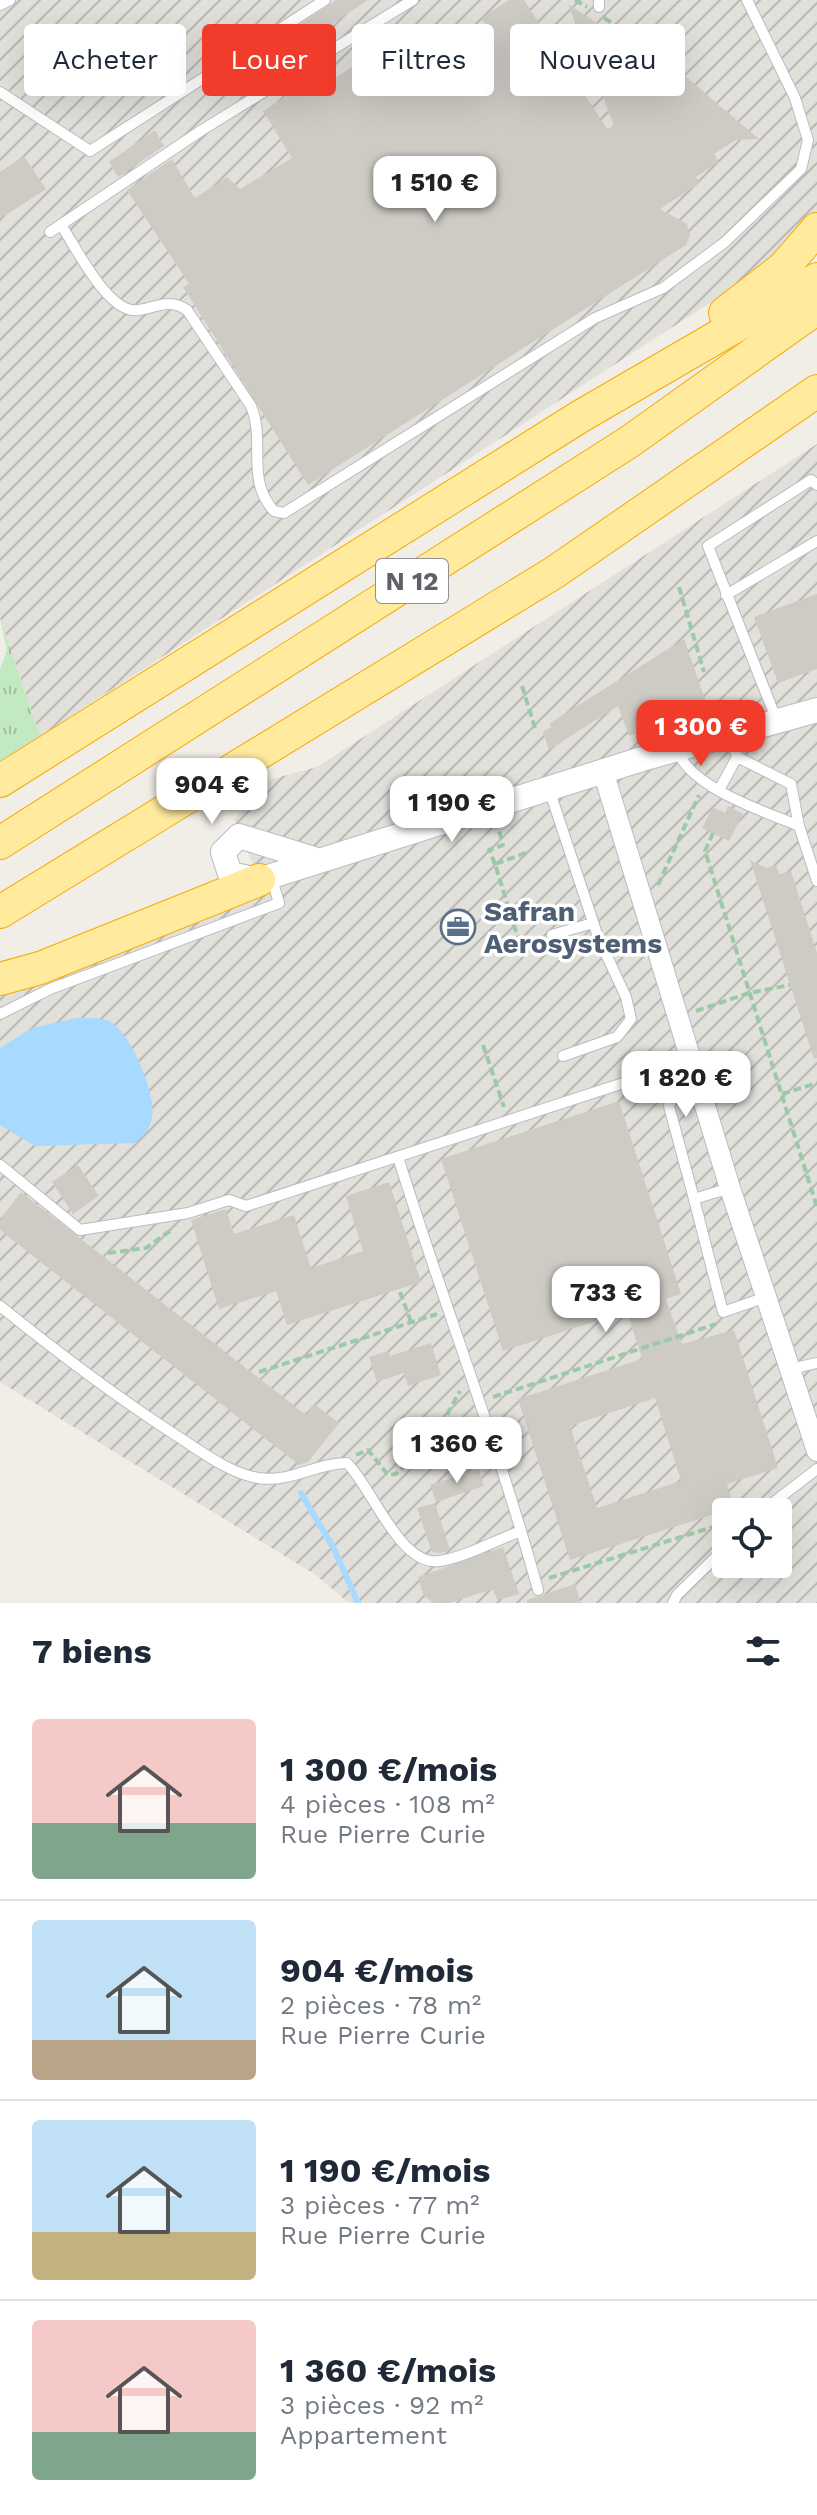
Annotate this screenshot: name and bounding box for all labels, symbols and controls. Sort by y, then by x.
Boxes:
chip: Acheter [24,24,186,96]
chip: Louer [202,24,336,96]
chip: Filtres [352,24,494,96]
chip: Nouveau [510,24,685,96]
pin: 1 510 € [361,156,509,224]
text: 1 510 € [391,167,479,197]
road number: N 12 [376,559,448,603]
pin: 1 300 € [627,700,775,768]
text: 1 300 € [654,711,748,741]
pin: 904 € [156,758,268,826]
text: 904 € [174,769,250,799]
pin: 1 190 € [378,776,526,844]
text: 1 190 € [408,787,496,817]
place label: Safran Aerosystems [484,895,662,960]
office icon: Safran Aerosystems [439,908,477,946]
pin: 1 820 € [612,1051,760,1119]
text: 1 820 € [640,1062,732,1092]
pin: 733 € [550,1266,662,1334]
text: 733 € [570,1277,642,1307]
pin: 1 360 € [383,1417,531,1485]
text: 1 360 € [411,1428,503,1458]
map controls [712,1498,792,1578]
button: locate [712,1498,792,1578]
icon: filters [741,1629,785,1673]
text: 7 biens [32,1631,152,1671]
text: 1 300 €/mois [280,1749,497,1789]
icon: home [96,1751,192,1847]
text: 4 pièces · 108 m² [280,1789,495,1819]
text: Rue Pierre Curie [280,1819,486,1849]
text: 904 €/mois [280,1950,474,1990]
icon: home [96,1952,192,2048]
text: 2 pièces · 78 m² [280,1990,481,2020]
text: Rue Pierre Curie [280,2020,486,2050]
text: 1 190 €/mois [280,2150,490,2190]
icon: home [96,2152,192,2248]
text: 3 pièces · 77 m² [280,2190,480,2220]
text: Rue Pierre Curie [280,2220,486,2250]
text: 1 360 €/mois [280,2350,496,2390]
icon: home [96,2352,192,2448]
text: 3 pièces · 92 m² [280,2390,483,2420]
text: Appartement [280,2420,447,2450]

